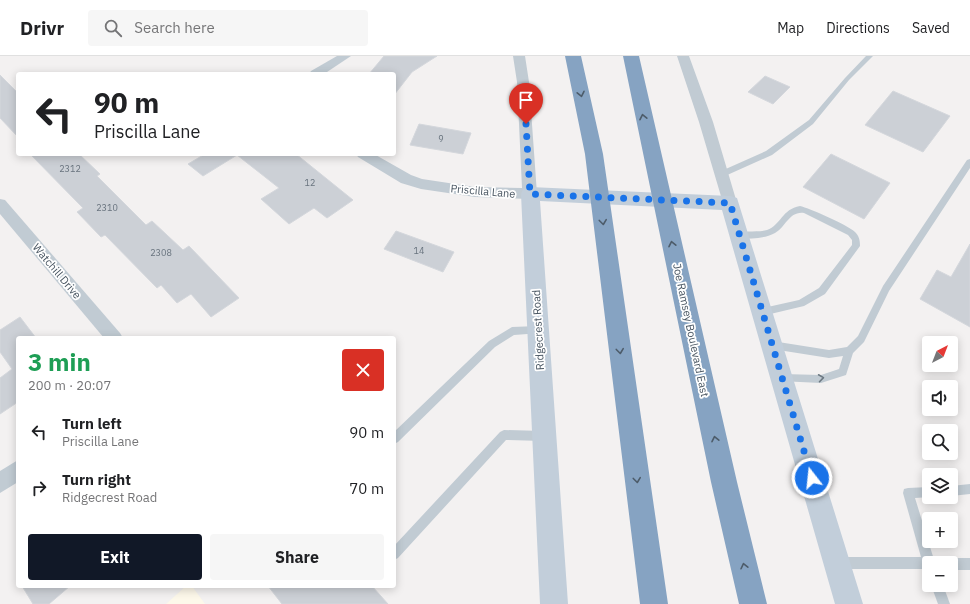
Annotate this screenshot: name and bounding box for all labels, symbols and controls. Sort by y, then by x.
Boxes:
search box [88,10,368,46]
text: Drivr [20,16,64,40]
icon: search [102,17,124,39]
text: Search here [134,18,215,37]
text: Map [777,19,804,37]
text: Directions [826,19,890,37]
text: Saved [912,19,950,37]
pin [509,83,543,124]
text: 90 m [94,84,159,121]
icon: left [28,88,80,140]
icon: arrive [515,89,537,111]
one-way arrow [577,91,585,97]
one-way arrow [640,114,648,120]
text: Priscilla Lane [94,120,200,143]
house number: 9 [438,133,444,144]
house number: 2312 [59,163,81,174]
house number: 12 [305,177,315,188]
street label: Priscilla Lane [450,181,516,201]
house number: 2310 [96,202,118,213]
one-way arrow [598,219,607,225]
street label: Watchill Drive [30,240,84,302]
one-way arrow [669,241,677,247]
house number: 14 [414,245,424,256]
house number: 2308 [150,247,172,258]
street label: Joe Ramsey Boulevard East [670,262,712,398]
street label: Ridgecrest Road [529,289,547,371]
north arrow [922,336,958,372]
map controls [922,336,958,592]
text: 3 min [28,346,91,378]
one-way arrow [615,348,624,354]
button: close [342,349,384,391]
one-way arrow [818,374,824,383]
text: 200 m · 20:07 [28,377,111,394]
button: sound [922,380,958,416]
text: Turn left [62,414,122,433]
icon: left [28,421,50,443]
text: 90 m [349,423,384,442]
button: search [922,424,958,460]
text: Priscilla Lane [62,433,139,450]
one-way arrow [712,436,720,443]
position arrow [791,457,833,499]
button: layers [922,468,958,504]
text: Turn right [62,470,131,489]
icon: right [28,477,50,499]
one-way arrow [632,477,641,483]
text: 70 m [349,479,384,498]
text: Ridgecrest Road [62,489,157,506]
button: + [922,512,958,548]
button: Exit [28,534,202,580]
button: Share [210,534,384,580]
button: − [922,556,958,592]
one-way arrow [741,563,749,569]

